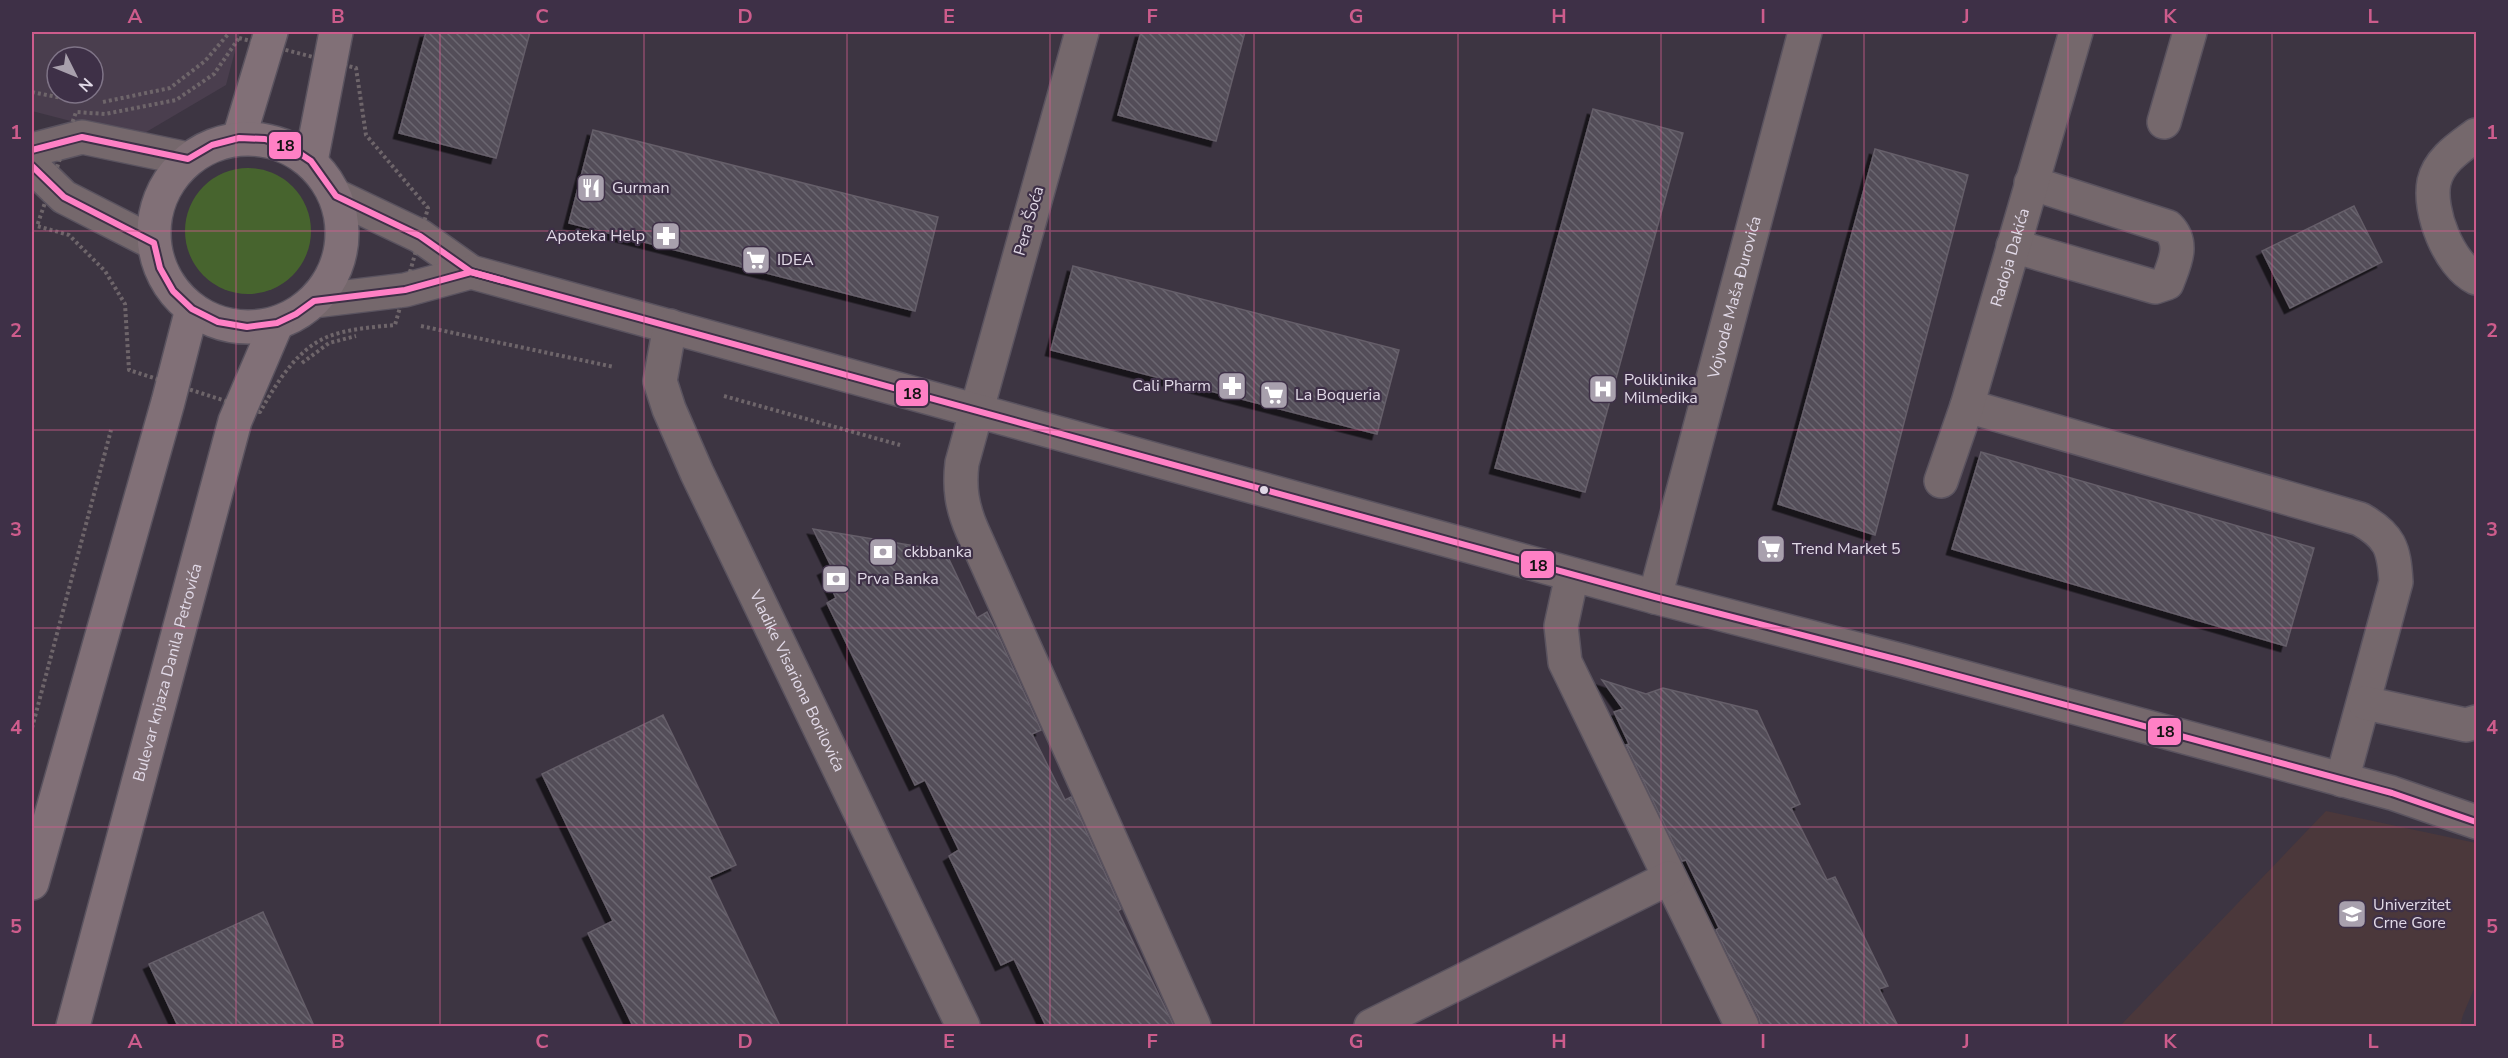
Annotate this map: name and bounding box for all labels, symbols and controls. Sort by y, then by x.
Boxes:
text: A [128,3,143,30]
text: B [331,3,345,30]
text: C [535,3,549,30]
text: D [737,3,753,30]
text: E [943,3,955,30]
text: F [1146,3,1158,30]
text: G [1349,3,1363,30]
text: H [1551,3,1567,30]
text: I [1760,3,1766,30]
text: J [1961,3,1970,30]
text: K [2163,3,2177,30]
text: L [2367,3,2379,30]
north arrow [45,45,105,105]
text: N [73,73,97,96]
text: 1 [10,119,22,146]
text: 1 [2486,119,2498,146]
line badge: 18 [268,131,302,160]
text: 18 [275,135,295,157]
restaurant icon: Gurman [575,172,607,204]
place label: Gurman [612,177,670,199]
street label: Pera Šoća [1009,184,1049,258]
street label: Radoja Dakića [1985,206,2035,309]
street label: Vojvode Maša Đurovića [1702,214,1767,382]
pharmacy icon: Apoteka Help [650,220,682,252]
place label: Apoteka Help [546,225,645,247]
supermarket icon: IDEA [740,244,772,276]
place label: IDEA [777,249,814,271]
text: 2 [10,317,22,344]
text: 2 [2486,317,2498,344]
place label: Poliklinika Milmedika [1624,369,1698,409]
pharmacy icon: Cali Pharm [1216,370,1248,402]
hospital icon: Poliklinika Milmedika [1587,373,1619,405]
place label: Cali Pharm [1132,375,1211,397]
line badge: 18 [895,379,929,407]
supermarket icon: La Boqueria [1258,379,1290,411]
text: 18 [902,383,922,405]
place label: La Boqueria [1295,384,1381,406]
unlabelled marker [1258,484,1270,496]
text: 3 [10,516,22,543]
text: 3 [2486,516,2498,543]
supermarket icon: Trend Market 5 [1755,533,1787,565]
bank icon: ckbbanka [867,536,899,568]
place label: Trend Market 5 [1792,538,1901,560]
place label: ckbbanka [904,541,972,563]
line badge: 18 [1520,550,1555,579]
text: 18 [1528,555,1548,577]
street label: Bulevar knjaza Danila Petrovića [128,561,207,784]
bank icon: Prva Banka [820,563,852,595]
place label: Prva Banka [857,568,939,590]
street label: Vladike Visariona Borilovića [744,586,850,776]
text: 4 [10,714,22,741]
text: 4 [2486,714,2498,741]
line badge: 18 [2147,717,2182,746]
text: 18 [2155,721,2175,743]
place label: Univerzitet Crne Gore [2373,894,2451,934]
school or university icon: Univerzitet Crne Gore [2336,898,2368,930]
text: 5 [10,913,22,940]
text: 5 [2486,913,2498,940]
text: A [128,1028,143,1055]
text: B [331,1028,345,1055]
text: C [535,1028,549,1055]
text: D [737,1028,753,1055]
text: E [943,1028,955,1055]
text: F [1146,1028,1158,1055]
text: G [1349,1028,1363,1055]
text: H [1551,1028,1567,1055]
text: I [1760,1028,1766,1055]
text: J [1961,1028,1970,1055]
text: K [2163,1028,2177,1055]
text: L [2367,1028,2379,1055]

